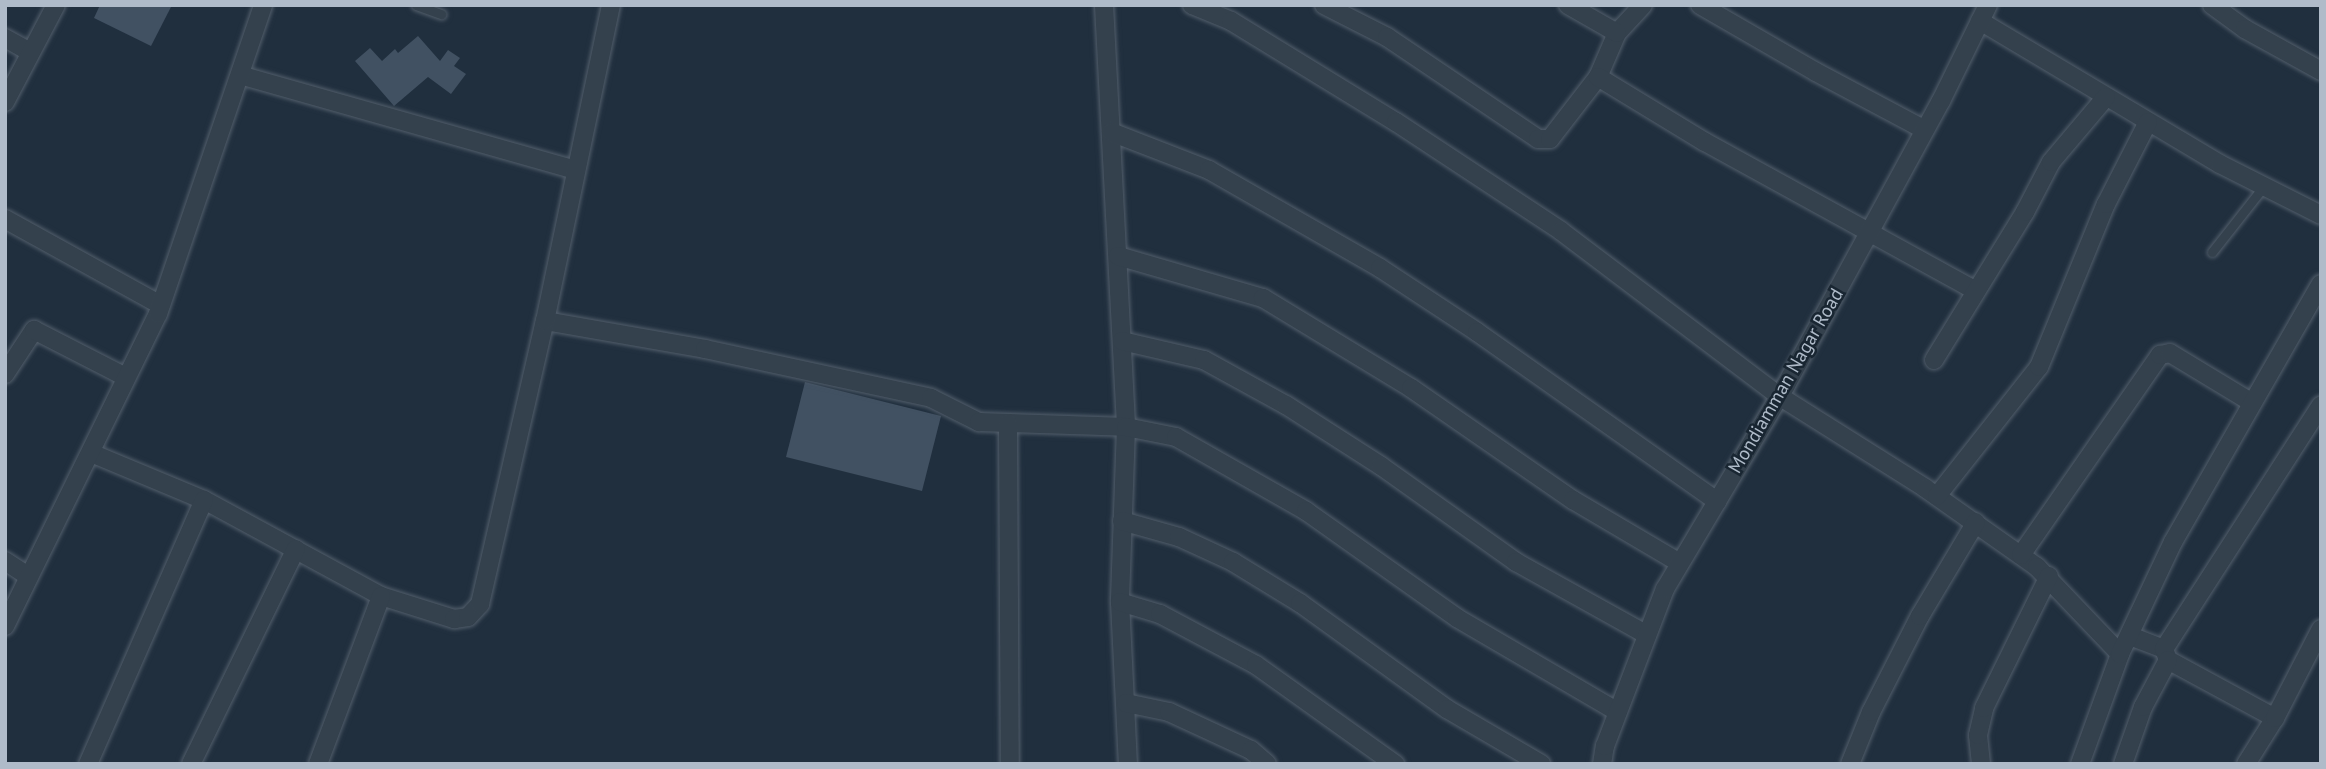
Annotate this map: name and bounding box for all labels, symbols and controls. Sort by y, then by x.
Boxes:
street label: Mondiamman Nagar Road [1724,285,1848,477]

